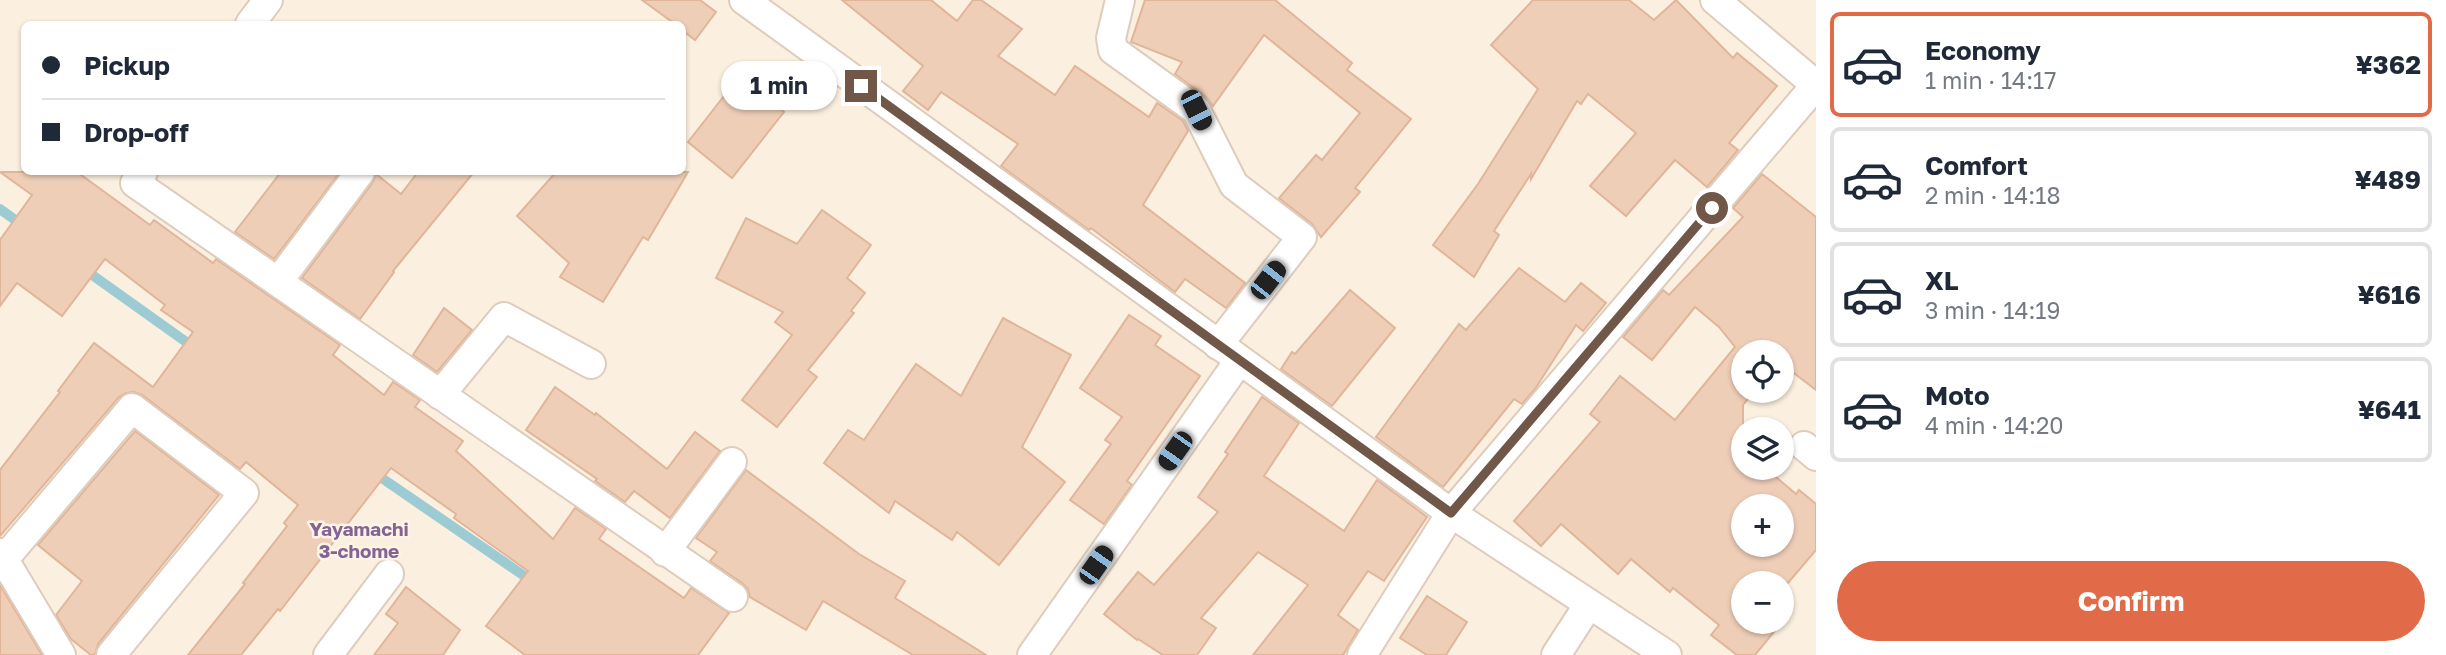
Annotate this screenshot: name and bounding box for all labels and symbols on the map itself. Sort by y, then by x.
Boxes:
callout: 1 min [721,62,836,110]
route end [845,70,877,102]
car [1178,87,1215,133]
route start [1696,192,1728,224]
car [1247,257,1290,303]
car [1155,428,1196,474]
district label: Yayamachi 3-chome [309,517,409,562]
car [1076,542,1117,588]

